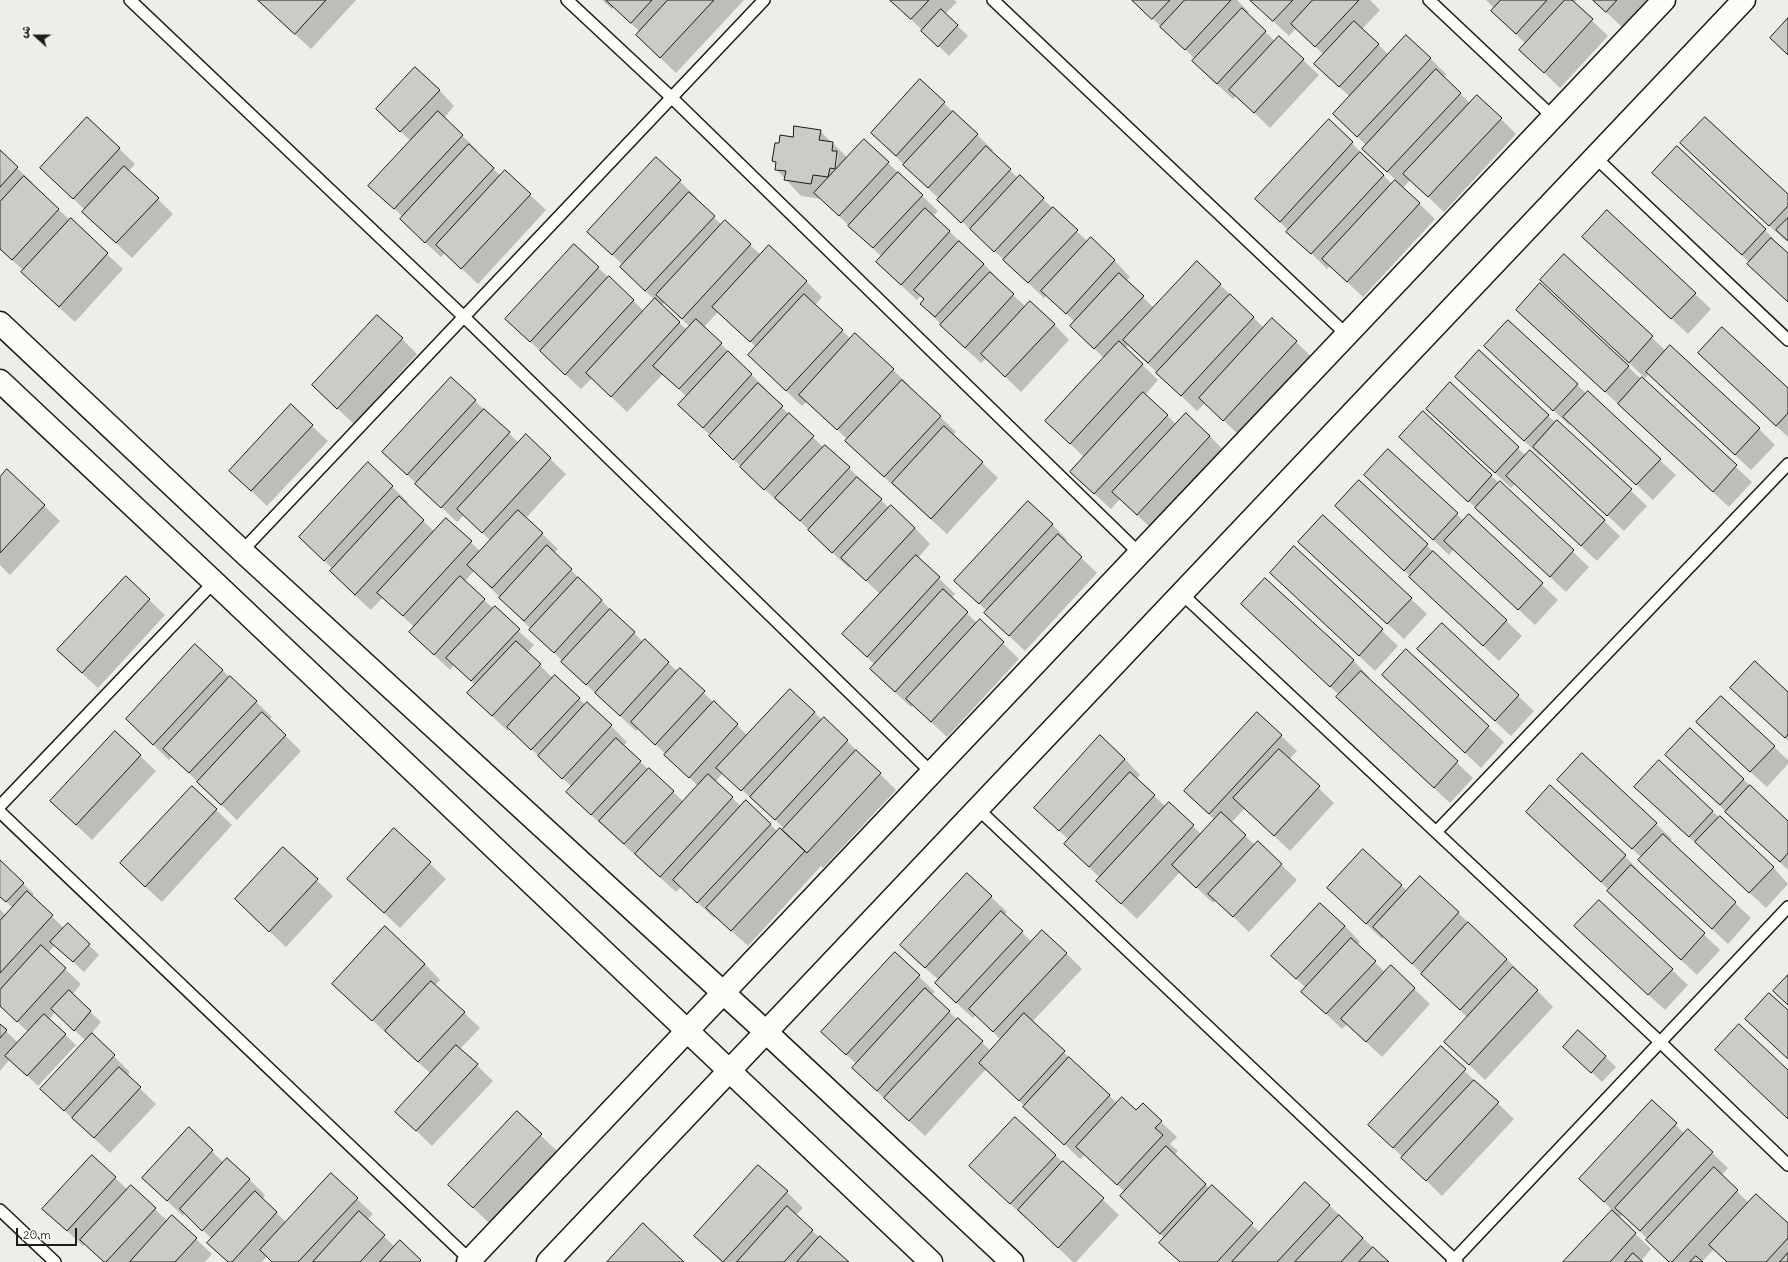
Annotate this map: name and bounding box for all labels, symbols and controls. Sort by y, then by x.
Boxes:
north arrow [16,16,56,56]
text: ش [16,24,33,40]
scale bar [18,1220,79,1246]
text: 20 m [23,1227,51,1242]

